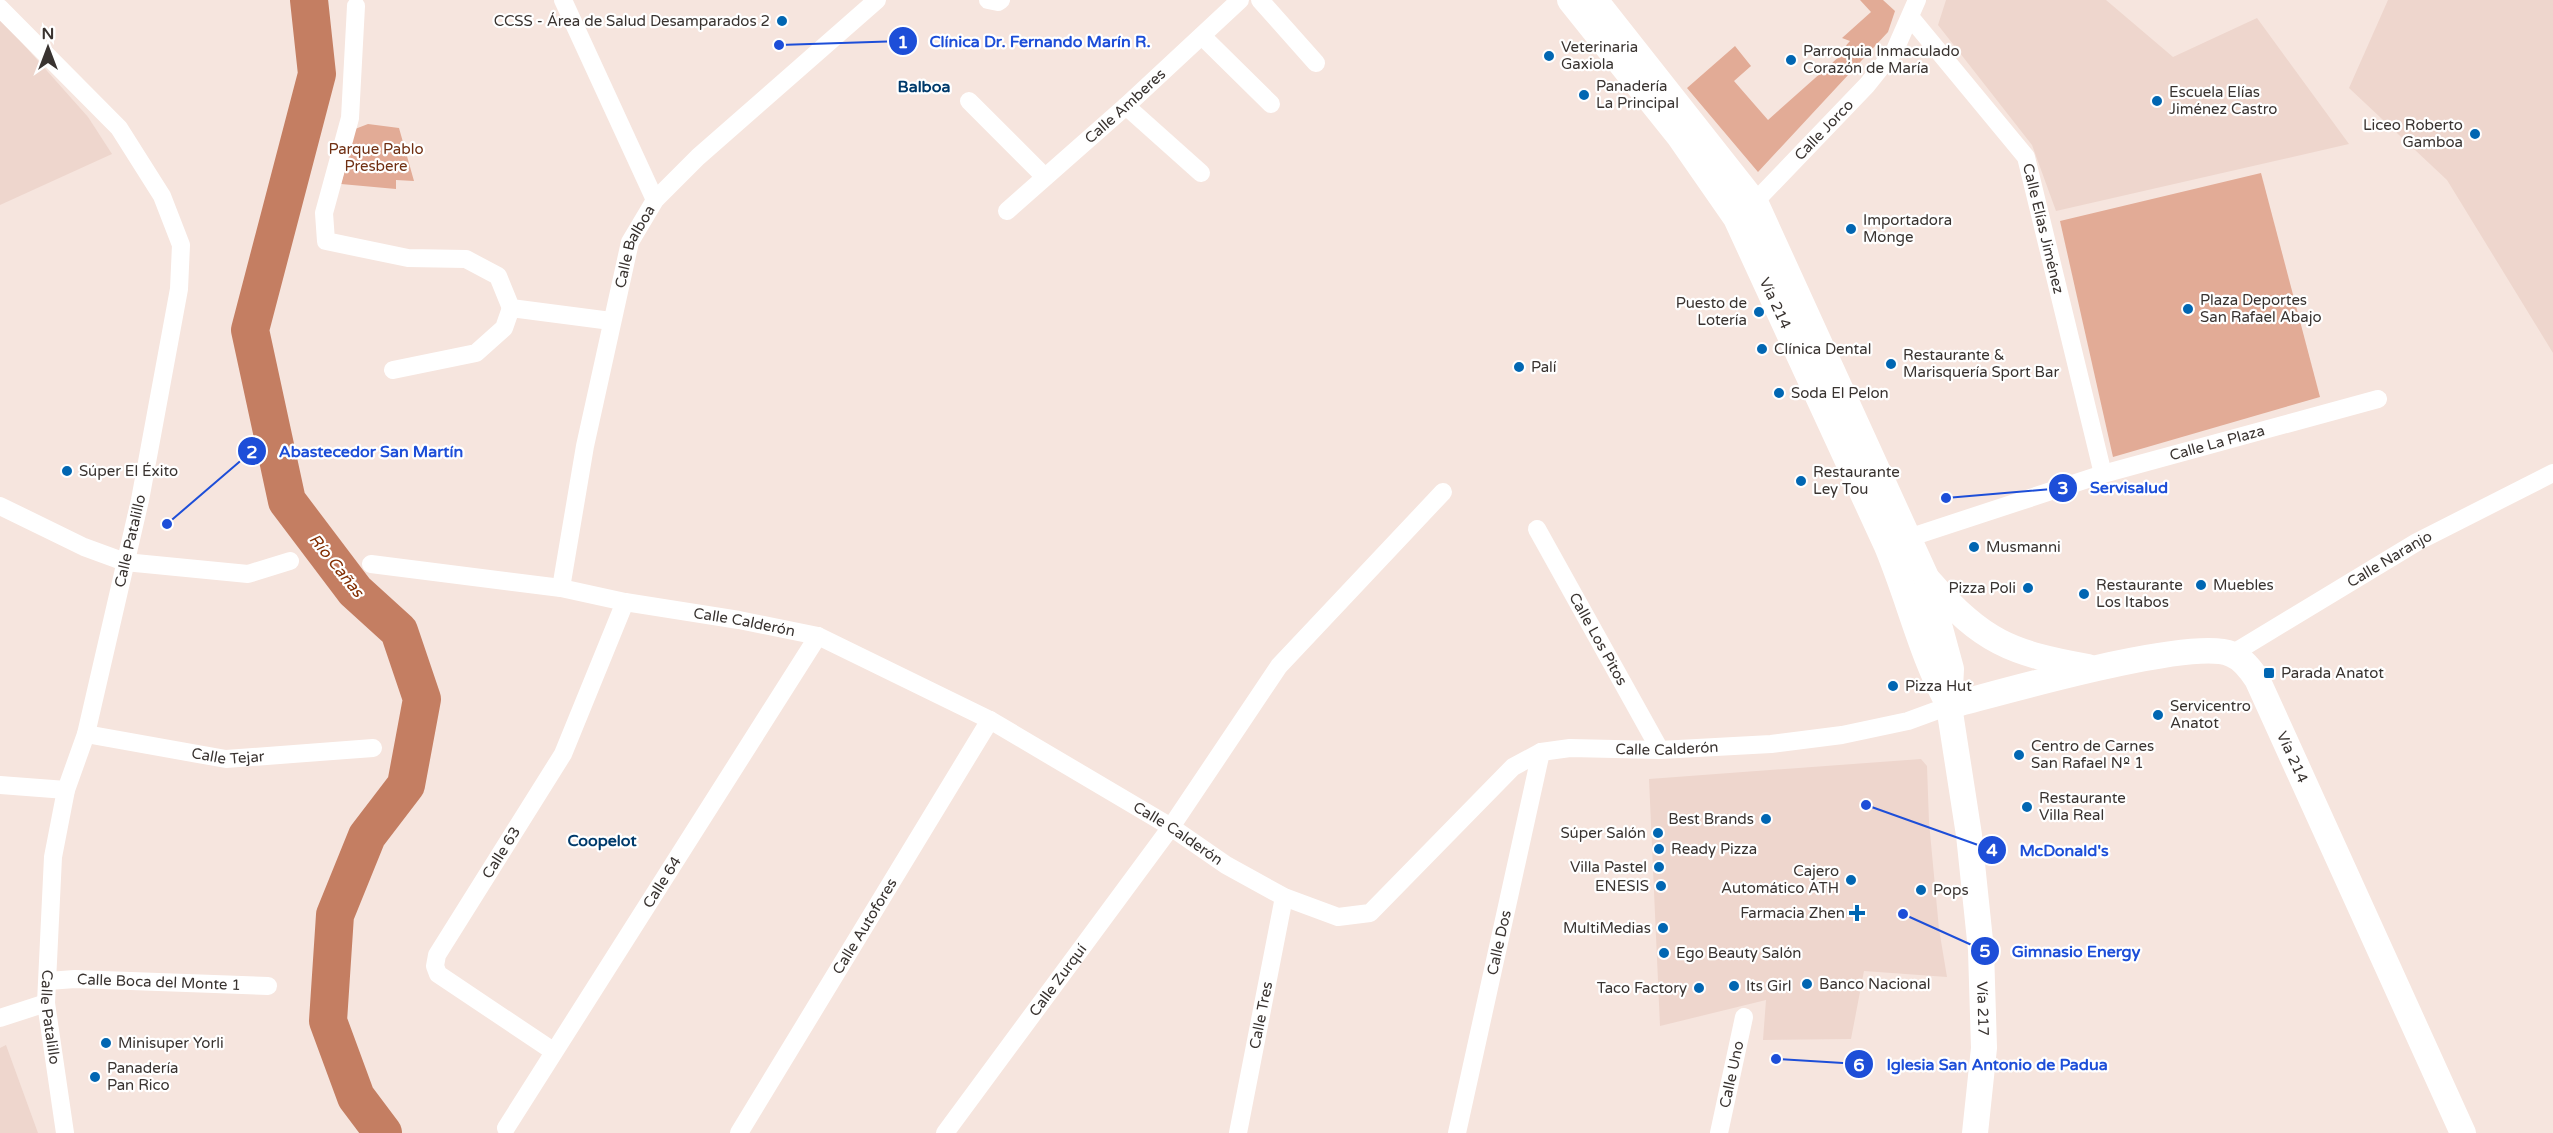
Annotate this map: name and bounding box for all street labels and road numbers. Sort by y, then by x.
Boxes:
street label: Calle Amberes [1081,65,1169,147]
street label: Calle Jorco [1791,96,1857,164]
street label: Calle Elías Jiménez [2019,161,2068,296]
street label: Calle Balboa [611,202,659,290]
street label: Vía 214 [1756,275,1795,332]
street label: Calle La Plaza [2168,421,2267,464]
street label: Calle Patalillo [111,493,149,589]
street label: Calle Naranjo [2344,527,2435,591]
street label: Calle Los Pitos [1565,590,1631,689]
street label: Calle Calderón [692,604,797,640]
street label: Vía 214 [2273,729,2312,786]
street label: Calle Calderón [1615,738,1719,759]
street label: Calle Tejar [190,744,265,768]
street label: Calle Calderón [1130,798,1226,869]
street label: Calle 63 [478,823,524,882]
street label: Calle 64 [639,853,685,911]
street label: Calle Autofores [829,875,901,978]
street label: Calle Dos [1483,908,1515,977]
street label: Calle Zurquí [1025,940,1091,1020]
street label: Calle Patalillo [37,969,64,1066]
street label: Calle Boca del Monte 1 [77,970,241,994]
street label: Calle Tres [1246,980,1276,1050]
street label: Vía 217 [1973,981,1993,1036]
street label: Calle Uno [1716,1039,1748,1110]

